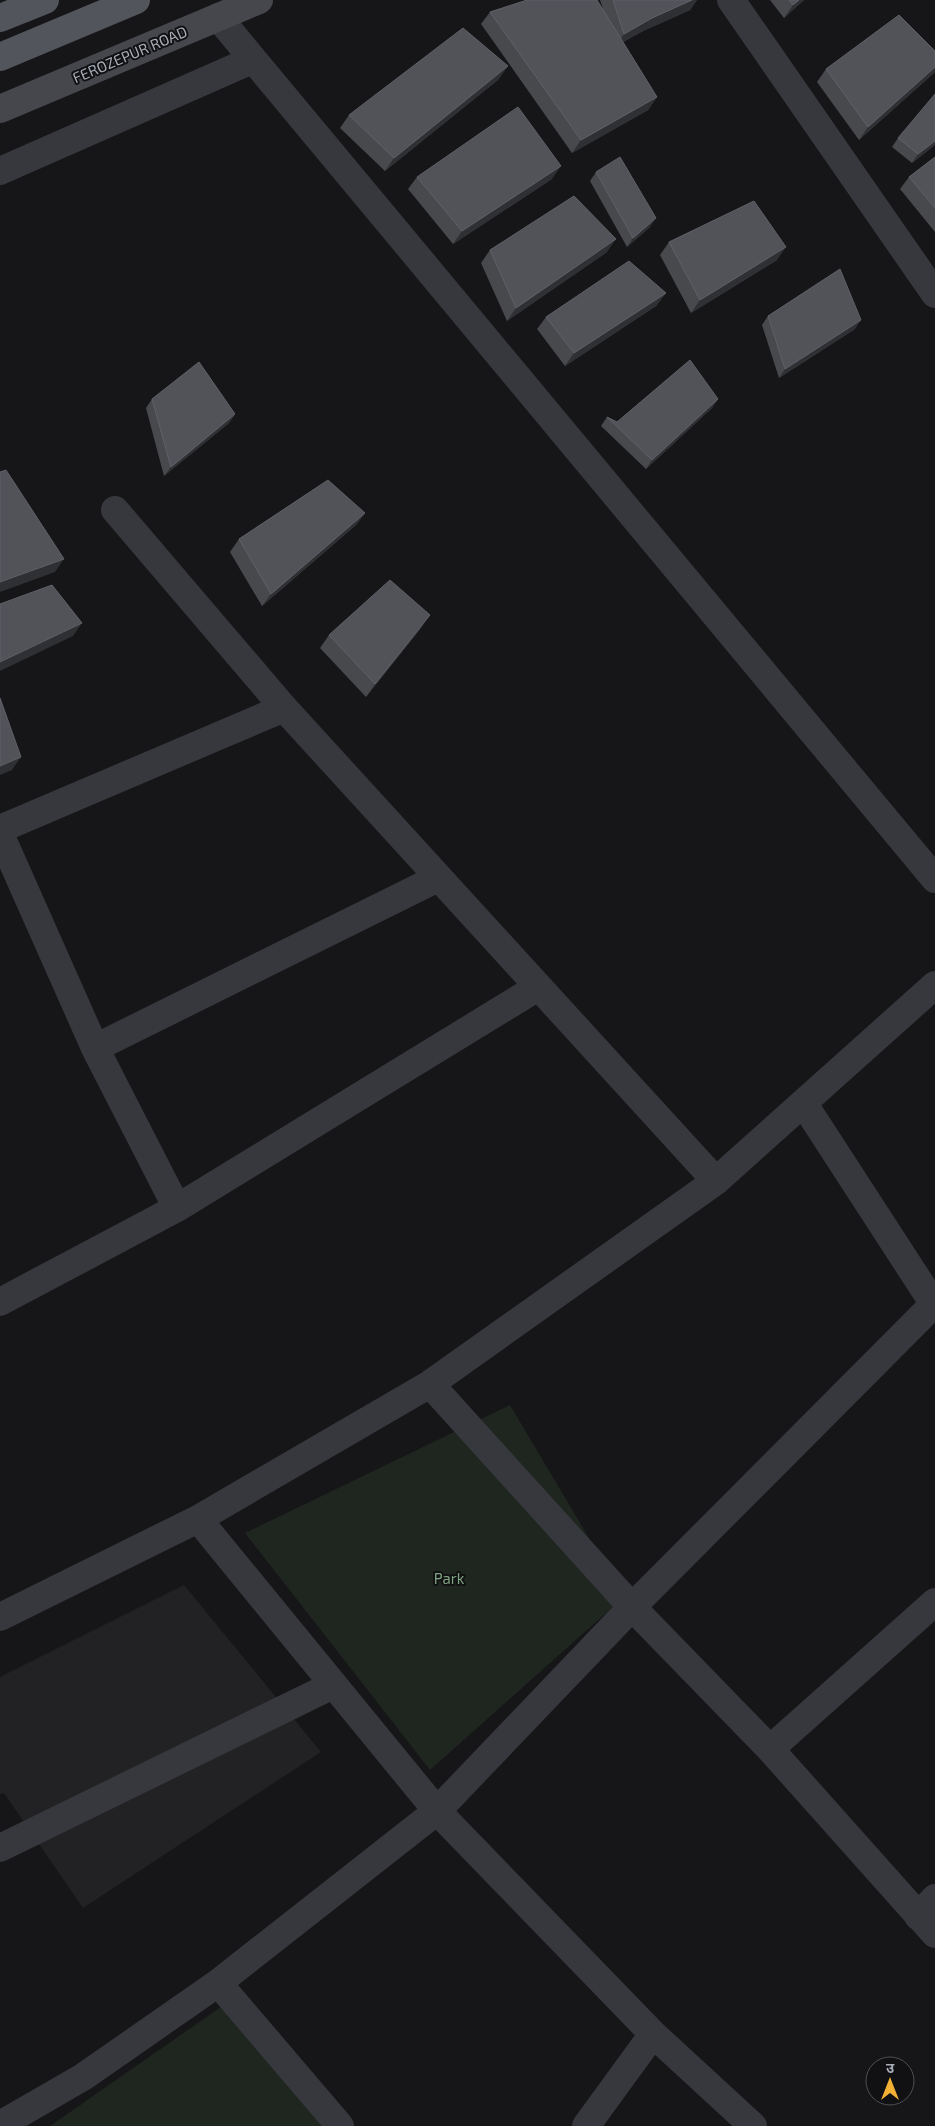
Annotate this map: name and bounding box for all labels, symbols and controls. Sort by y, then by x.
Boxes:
street label: FEROZEPUR ROAD [70,22,190,86]
park label: Park [434,1569,465,1587]
north arrow [865,2056,915,2106]
text: उ [886,2059,895,2076]

